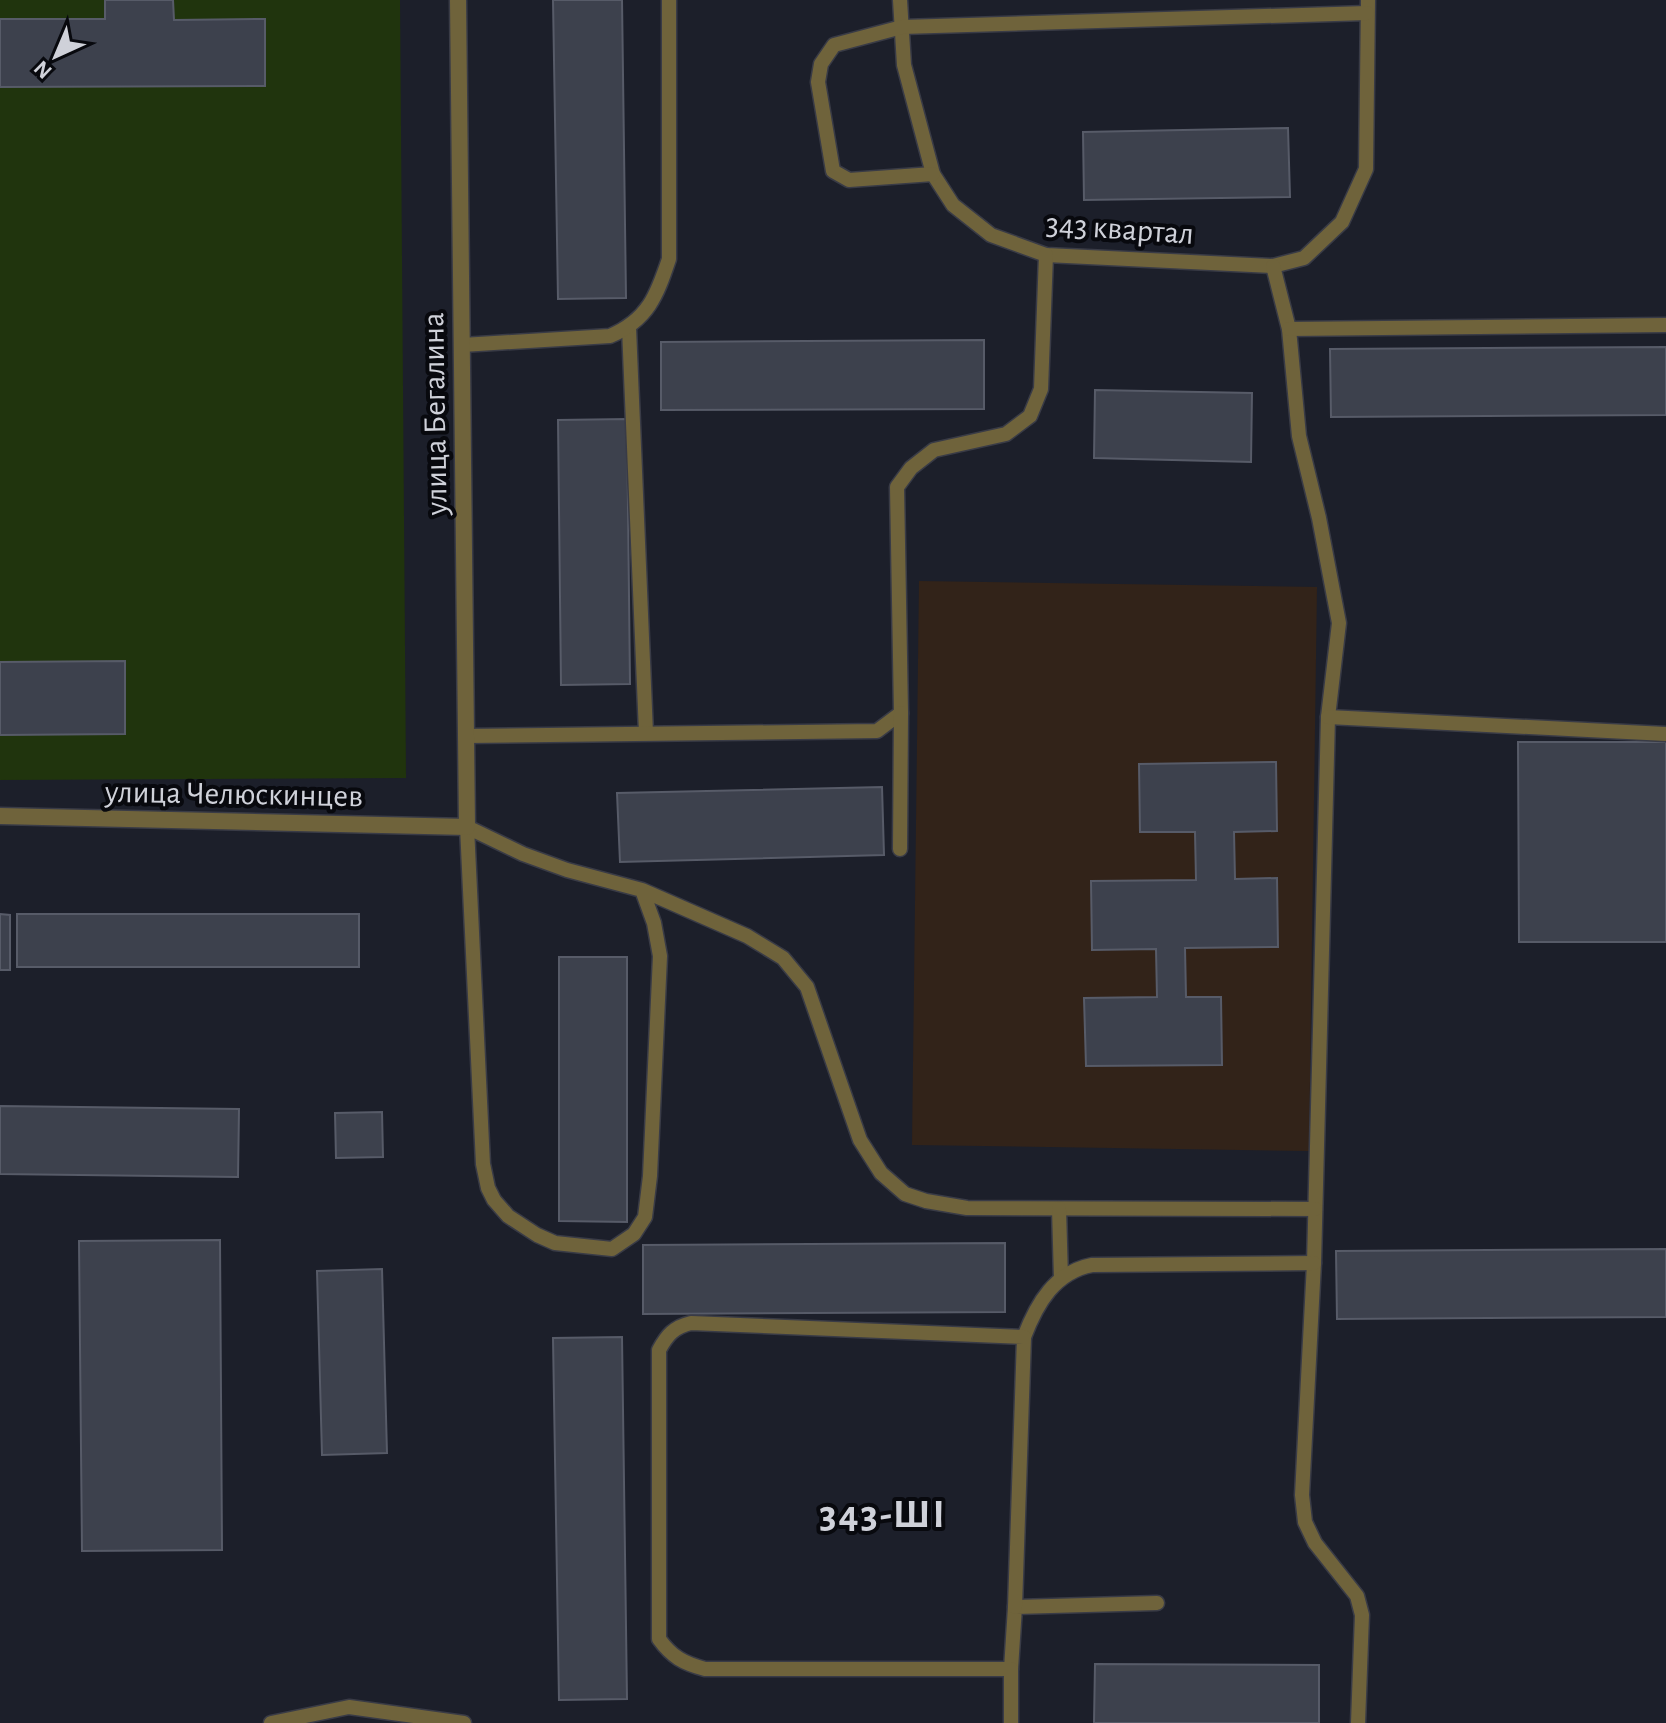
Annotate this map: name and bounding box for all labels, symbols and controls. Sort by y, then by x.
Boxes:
north arrow [16,16,96,96]
text: N [30,56,56,83]
street label: 343 квартал [1045,208,1195,250]
street label: улица Бегалина [417,312,453,517]
street label: улица Челюскинцев [104,776,363,812]
district label: 343-ШІ [819,1495,947,1535]

